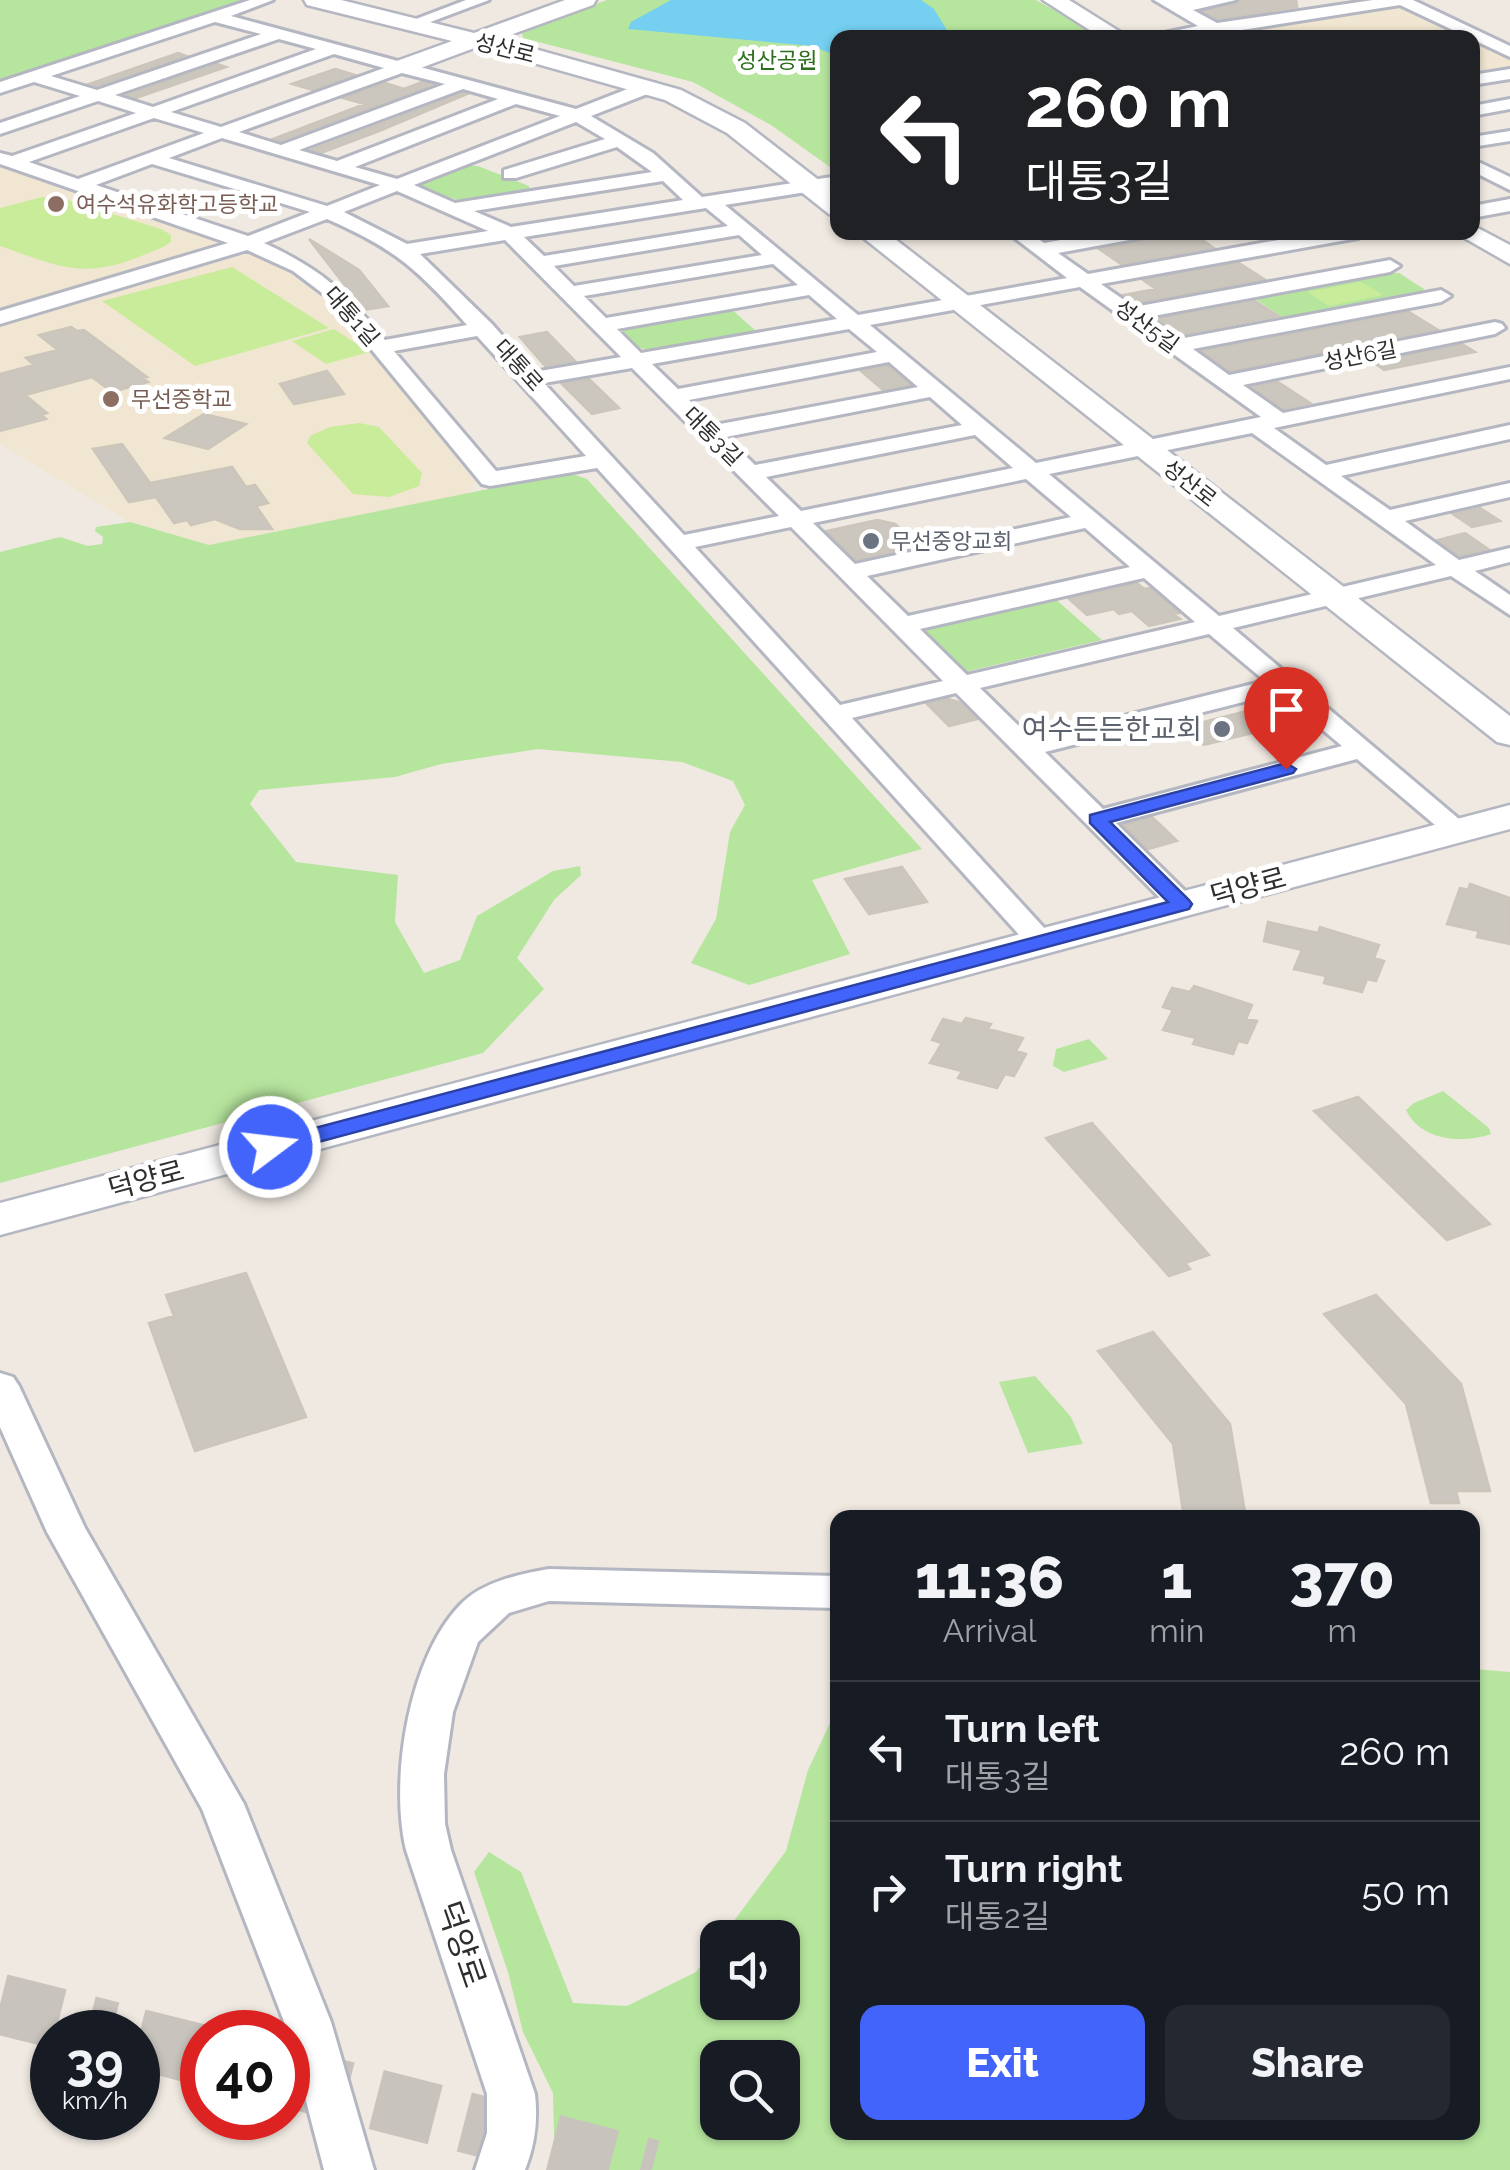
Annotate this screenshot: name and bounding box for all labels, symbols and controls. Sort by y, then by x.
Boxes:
street label: 성산로 [472,28,538,68]
park label: 성산공원 [737,47,817,73]
text: 260 m [1025,61,1232,143]
icon: left [860,70,990,200]
text: 대통3길 [1025,155,1173,208]
place label: 여수석유화학고등학교 [76,191,278,217]
marker: 여수석유화학고등학교 [45,193,67,215]
street label: 대통1길 [319,281,385,351]
street label: 성산5길 [1110,294,1184,358]
street label: 대통로 [489,334,549,396]
street label: 성산6길 [1321,335,1399,375]
place label: 무선중학교 [131,386,232,412]
marker: 무선중학교 [100,388,122,410]
street label: 대통3길 [678,401,748,471]
street label: 성산로 [1158,454,1222,512]
place label: 무선중앙교회 [891,528,1012,554]
marker: 무선중앙교회 [860,530,882,552]
pin [1244,667,1329,770]
icon: arrive [1259,682,1314,737]
place label: 여수든든한교회 [1022,713,1202,746]
marker: 여수든든한교회 [1211,718,1233,740]
street label: 덕양로 [1206,861,1290,913]
position arrow [218,1095,322,1199]
street label: 덕양로 [104,1154,188,1206]
text: 11:36 [915,1542,1064,1612]
text: 1 [1161,1542,1192,1612]
text: 370 [1289,1542,1395,1612]
text: Arrival [943,1612,1037,1649]
text: min [1149,1612,1204,1649]
text: m [1327,1612,1357,1649]
text: Turn left [945,1706,1100,1751]
icon: left [860,1724,915,1779]
text: 260 m [1339,1729,1450,1774]
text: 대통3길 [945,1758,1050,1795]
text: Turn right [945,1846,1122,1891]
icon: right [860,1864,915,1919]
text: 50 m [1361,1869,1450,1914]
street label: 덕양로 [430,1896,494,1992]
text: 대통2길 [945,1898,1050,1935]
map controls [700,1920,800,2140]
button: sound [700,1920,800,2020]
button: Exit [860,2005,1145,2120]
button: Share [1165,2005,1450,2120]
speed limit sign: 40 [180,2010,310,2140]
text: 39 [66,2033,124,2092]
button: search [700,2040,800,2140]
text: km/h [62,2085,128,2115]

